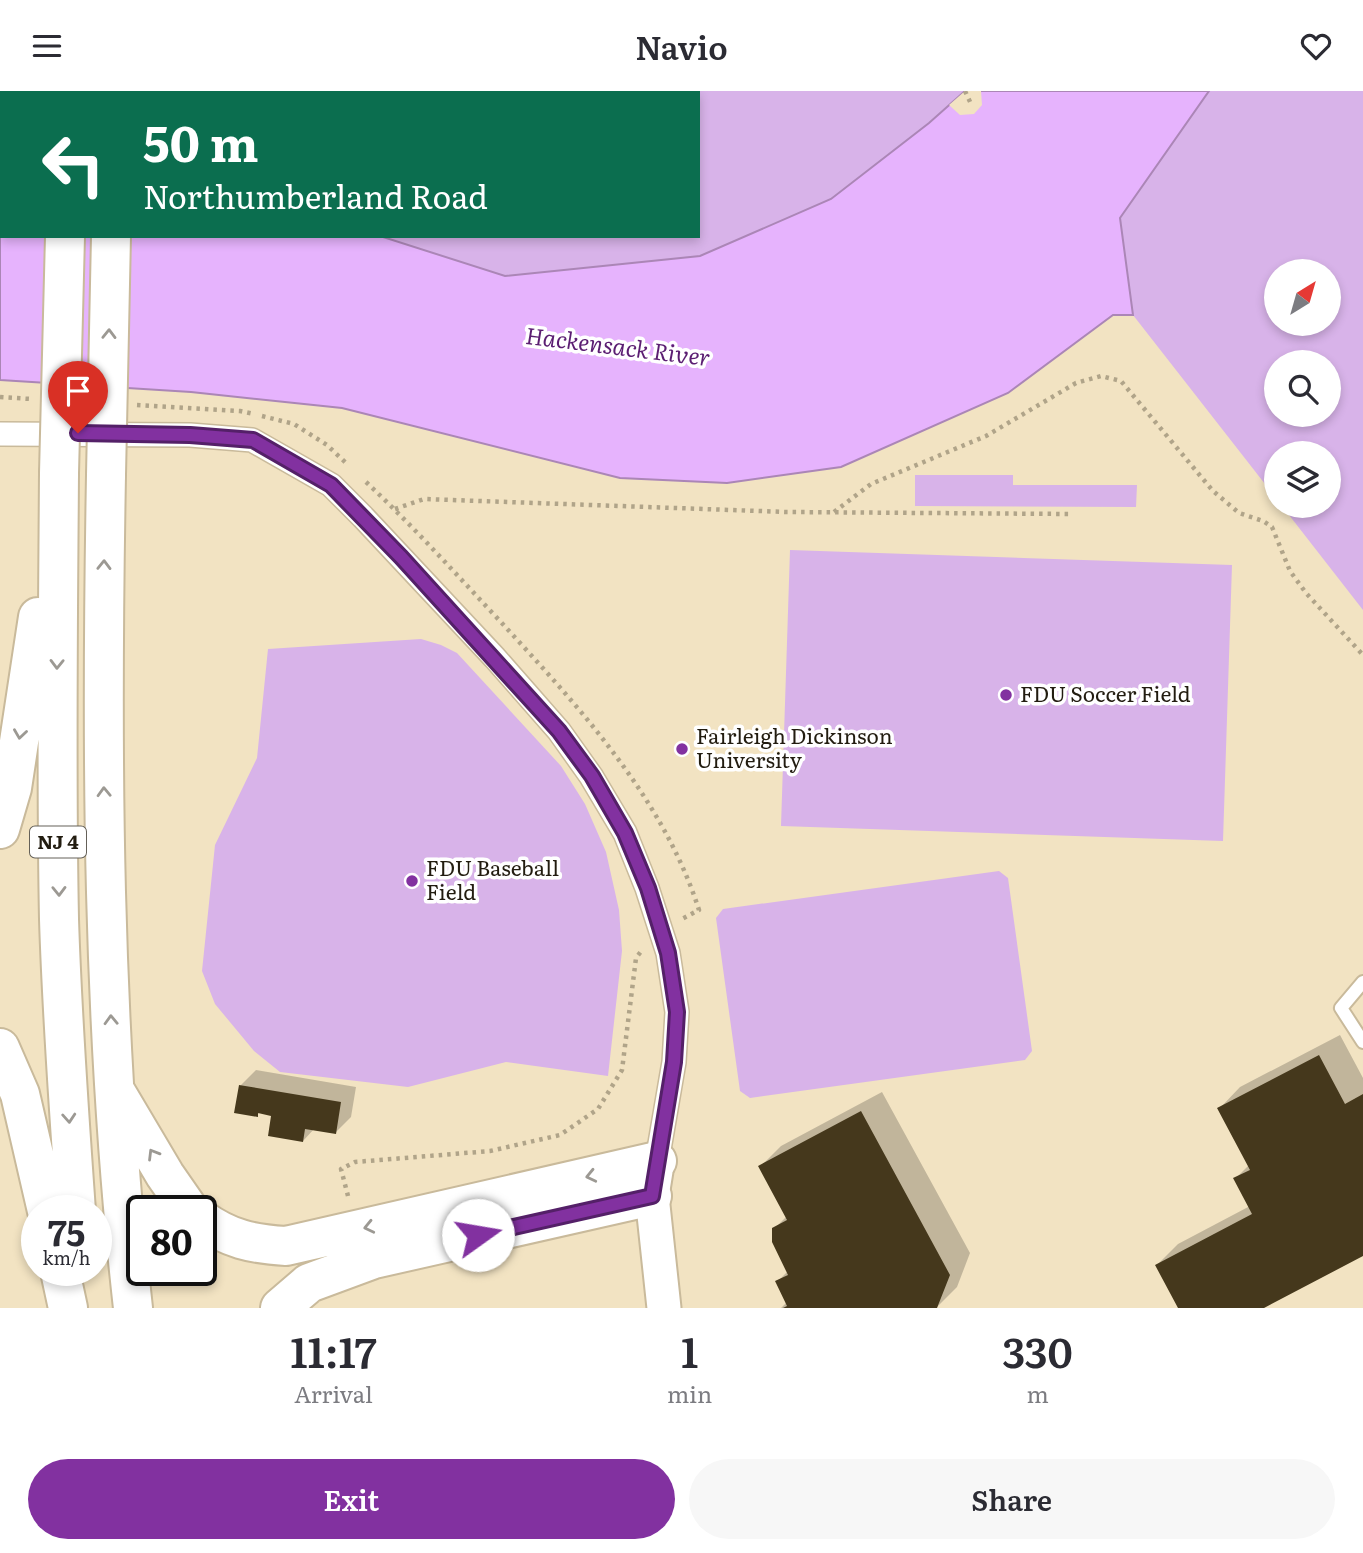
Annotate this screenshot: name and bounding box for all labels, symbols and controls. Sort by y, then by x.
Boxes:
text: Navio [635,22,728,70]
icon: menu [28,27,66,65]
icon: heart [1297,27,1335,65]
text: 50 m [143,104,259,177]
icon: left [28,119,119,210]
text: Northumberland Road [143,171,488,219]
north arrow [1264,259,1340,336]
map controls [1264,259,1341,518]
water label: Hackensack River [524,317,712,373]
one-way arrow [101,328,117,338]
button: search [1264,350,1341,427]
pin [48,361,108,433]
icon: arrive [59,372,97,410]
button: layers [1264,441,1341,518]
one-way arrow [97,559,112,570]
one-way arrow [49,659,65,669]
place label: FDU Soccer Field [1020,677,1191,708]
marker: FDU Soccer Field [998,687,1014,703]
place label: Fairleigh Dickinson University [696,719,893,774]
one-way arrow [13,728,28,740]
marker: Fairleigh Dickinson University [674,741,690,757]
one-way arrow [96,787,111,798]
road number: NJ 4 [30,827,86,857]
place label: FDU Baseball Field [426,851,559,906]
marker: FDU Baseball Field [404,873,420,889]
one-way arrow [51,886,67,897]
one-way arrow [103,1014,119,1024]
one-way arrow [61,1113,76,1124]
one-way arrow [148,1149,161,1162]
one-way arrow [585,1168,597,1182]
speed limit sign: 80 [126,1195,217,1286]
position arrow [441,1198,515,1272]
text: 75 [48,1205,85,1257]
one-way arrow [363,1219,375,1234]
text: km/h [43,1244,90,1271]
text: 11:17 [290,1319,377,1381]
text: 1 [681,1319,698,1381]
text: 330 [1002,1319,1073,1381]
text: Arrival [294,1376,373,1410]
text: min [667,1376,712,1410]
text: m [1026,1376,1049,1410]
button: Exit [28,1459,675,1539]
button: Share [689,1459,1335,1539]

